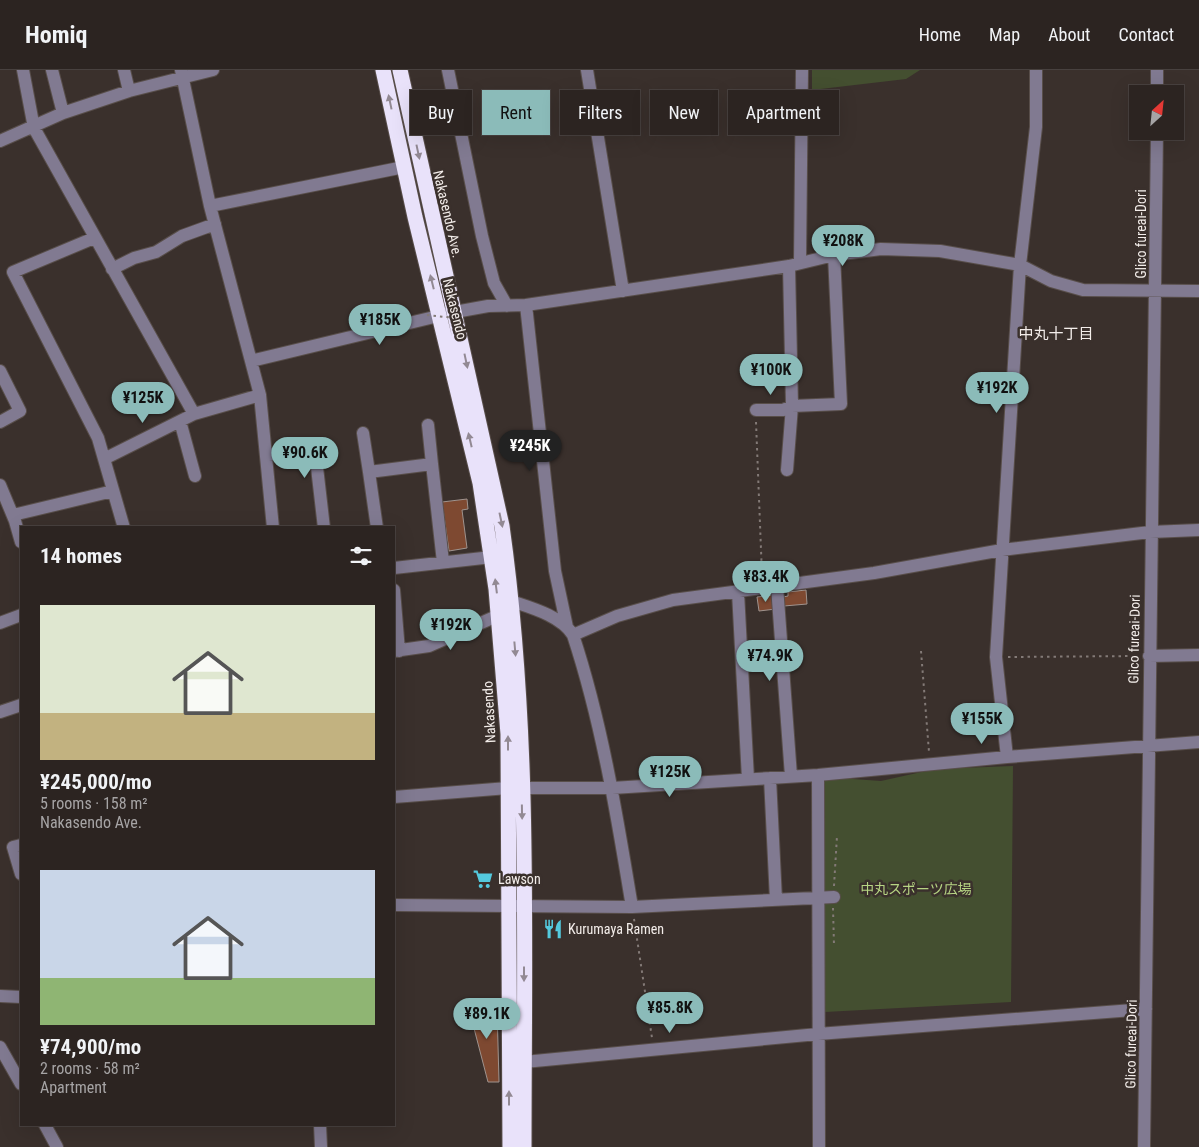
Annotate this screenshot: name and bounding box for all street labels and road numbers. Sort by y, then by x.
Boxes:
street label: Nakasendo Ave. [430,169,466,259]
street label: Glico fureai-Dori [1133,189,1149,279]
street label: Nakasendo [440,277,470,341]
street label: Glico fureai-Dori [1125,594,1143,684]
street label: Nakasendo [479,681,499,743]
street label: Glico fureai-Dori [1122,999,1140,1089]

